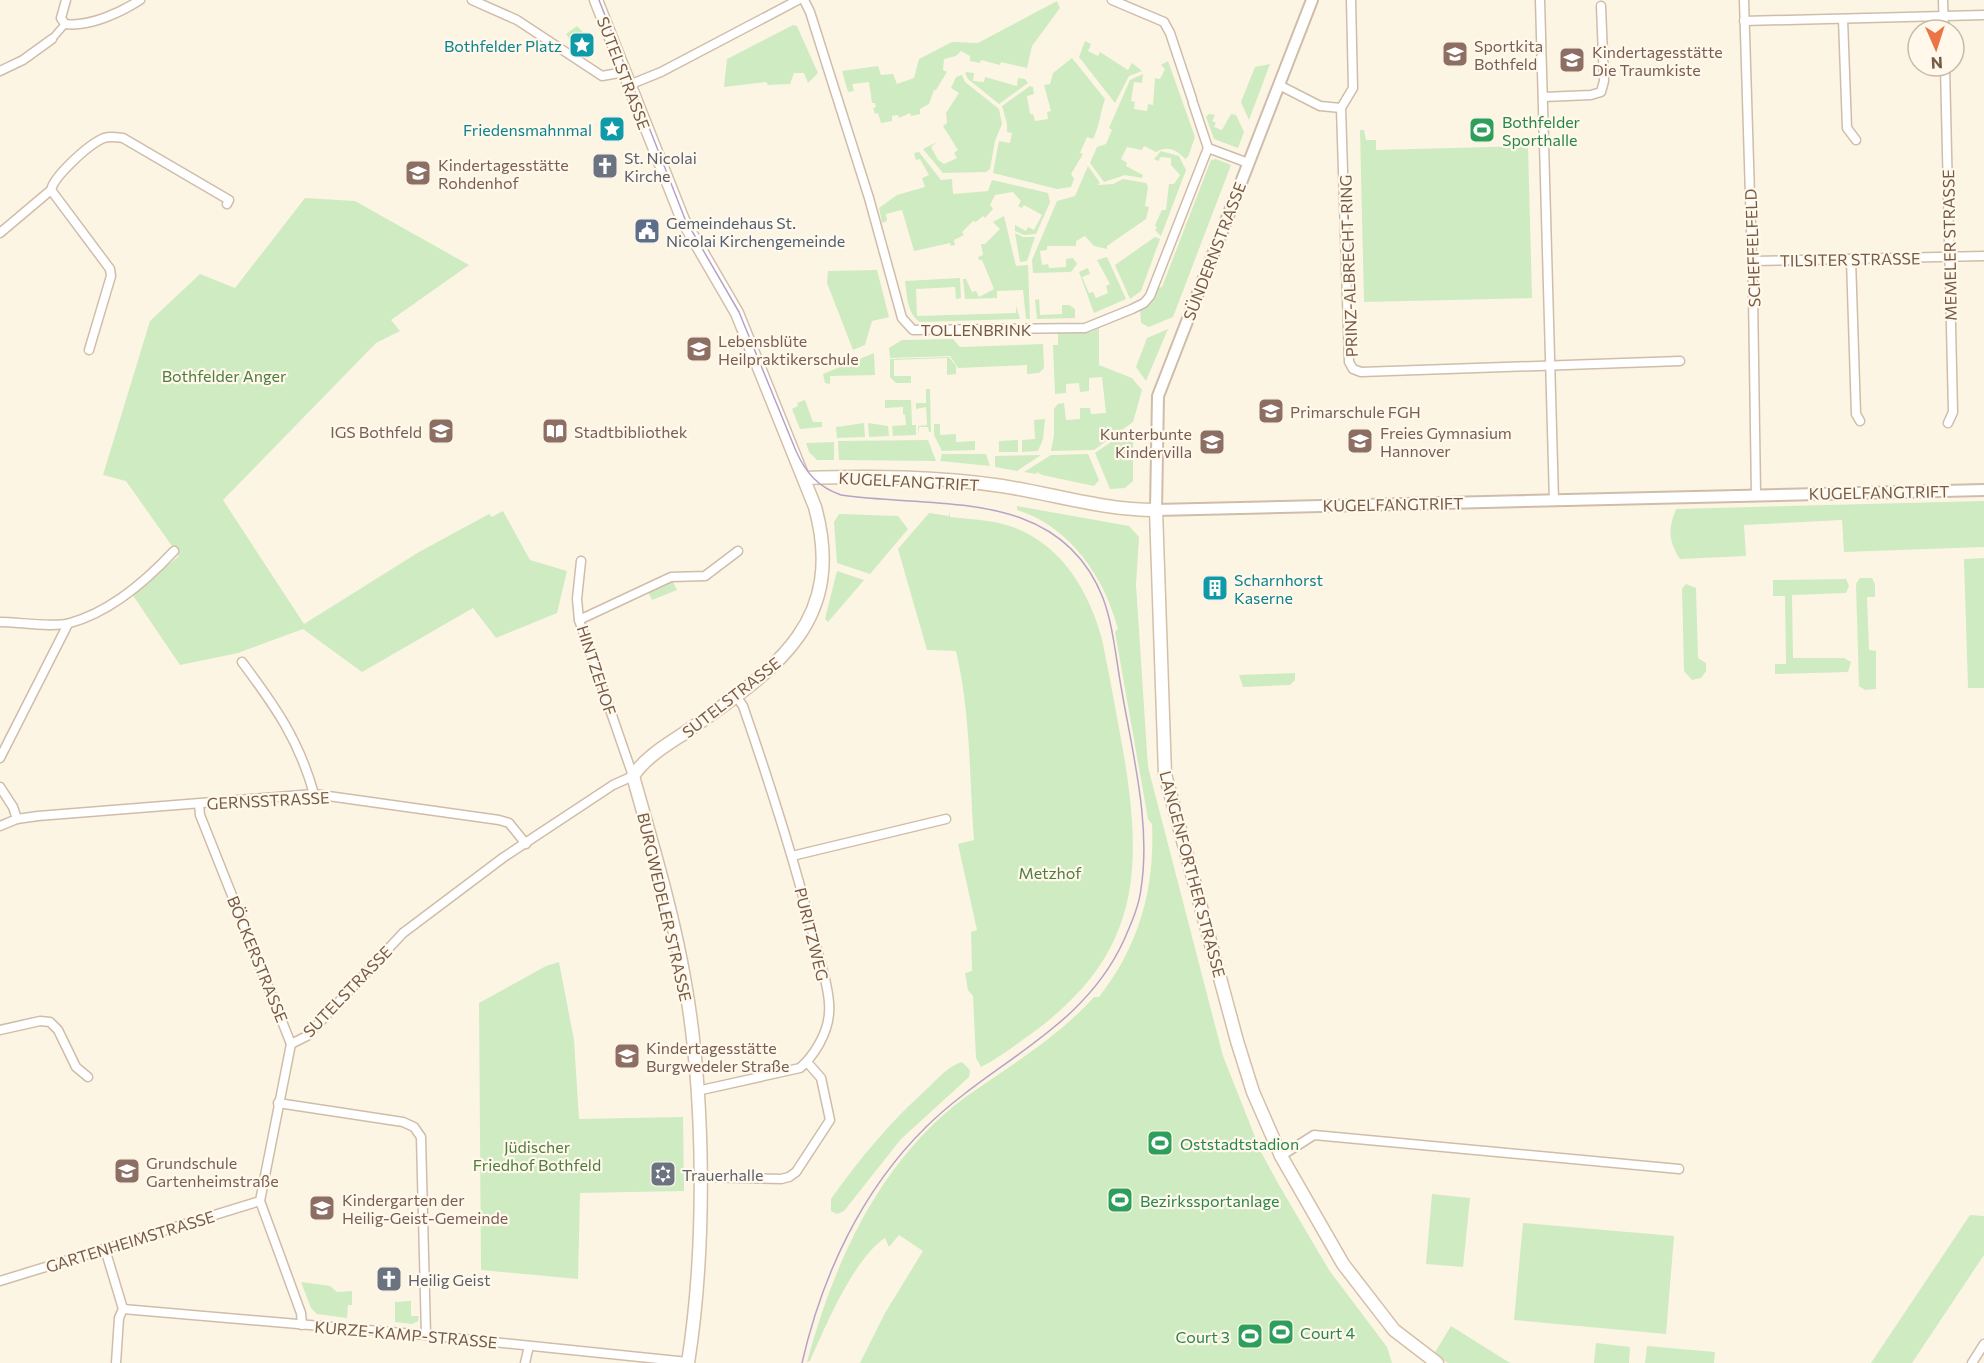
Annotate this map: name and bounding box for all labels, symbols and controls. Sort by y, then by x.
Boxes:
street label: SUTELSTRASSE [594,14,654,132]
north arrow [1906,18,1966,78]
place icon: Bothfelder Platz [567,30,597,60]
place label: Bothfelder Platz [444,36,562,55]
place label: Sportkita Bothfeld [1474,36,1543,73]
school or university icon: Sportkita Bothfeld [1440,39,1470,69]
place label: Kindertagesstätte Die Traumkiste [1592,42,1723,79]
school or university icon: Kindertagesstätte Die Traumkiste [1557,45,1587,75]
text: N [1930,54,1943,73]
place label: Bothfelder Sporthalle [1502,112,1581,149]
place icon: Friedensmahnmal [597,114,627,144]
sports icon: Bothfelder Sporthalle [1467,115,1497,145]
place label: Friedensmahnmal [463,120,592,139]
place label: St. Nicolai Kirche [624,148,697,185]
church icon: St. Nicolai Kirche [590,151,620,181]
place label: Kindertagesstätte Rohdenhof [438,155,569,192]
school or university icon: Kindertagesstätte Rohdenhof [403,158,433,188]
street label: MEMELER STRASSE [1938,169,1960,321]
street label: PRINZ-ALBRECHT-RING [1335,174,1361,358]
street label: SÜNDERNSTRASSE [1179,179,1249,323]
street label: SCHEFFELFELD [1740,188,1764,308]
place label: Gemeindehaus St. Nicolai Kirchengemeinde [666,213,845,250]
public building icon: Gemeindehaus St. Nicolai Kirchengemeinde [632,216,662,246]
street label: TILSITER STRASSE [1779,248,1921,270]
street label: TOLLENBRINK [920,320,1032,339]
place label: Lebensblüte Heilpraktikerschule [718,331,859,368]
school or university icon: Lebensblüte Heilpraktikerschule [684,334,714,364]
park label: Bothfelder Anger [162,366,287,385]
school or university icon: Primarschule FGH [1256,396,1286,426]
place label: Primarschule FGH [1290,402,1421,421]
school or university icon: IGS Bothfeld [426,416,456,446]
library icon: Stadtbibliothek [540,416,570,446]
place label: IGS Bothfeld [330,422,422,441]
place label: Stadtbibliothek [574,422,688,441]
place label: Freies Gymnasium Hannover [1380,423,1512,460]
place label: Kunterbunte Kindervilla [1100,424,1192,461]
school or university icon: Freies Gymnasium Hannover [1345,426,1375,456]
school or university icon: Kunterbunte Kindervilla [1197,427,1227,457]
street label: KUGELFANGTRIFT [838,468,980,494]
street label: KUGELFANGTRIFT [1808,481,1950,503]
street label: KUGELFANGTRIFT [1322,493,1464,515]
place label: Scharnhorst Kaserne [1234,570,1323,607]
building icon: Scharnhorst Kaserne [1200,573,1230,603]
street label: HINTZEHOF [574,623,620,717]
street label: SUTELSTRASSE [678,653,784,741]
street label: LANGENFORTHER STRASSE [1156,769,1230,979]
street label: GERNSSTRASSE [206,787,330,813]
street label: BURGWEDELER STRASSE [634,811,696,1003]
park label: Metzhof [1018,863,1082,882]
street label: PURITZWEG [791,885,833,983]
street label: BÖCKERSTRASSE [224,893,292,1025]
street label: SUTELSTRASSE [299,941,395,1041]
place label: Kindertagesstätte Burgwedeler Straße [646,1038,789,1075]
school or university icon: Kindertagesstätte Burgwedeler Straße [612,1041,642,1071]
sports icon: Oststadtstadion [1145,1128,1175,1158]
place label: Oststadtstadion [1180,1134,1299,1153]
park label: Jüdischer Friedhof Bothfeld [473,1137,601,1174]
place label: Grundschule Gartenheimstraße [146,1153,279,1190]
school or university icon: Grundschule Gartenheimstraße [112,1156,142,1186]
synagogue icon: Trauerhalle [648,1159,678,1189]
place label: Trauerhalle [682,1165,763,1184]
sports icon: Bezirkssportanlage [1105,1185,1135,1215]
place label: Kindergarten der Heilig-Geist-Gemeinde [342,1190,508,1227]
place label: Bezirkssportanlage [1140,1191,1279,1210]
school or university icon: Kindergarten der Heilig-Geist-Gemeinde [307,1193,337,1223]
street label: GARTENHEIMSTRASSE [43,1206,217,1276]
church icon: Heilig Geist [374,1264,404,1294]
place label: Heilig Geist [408,1270,491,1289]
street label: KURZE-KAMP-STRASSE [314,1317,498,1351]
sports icon: Court 4 [1266,1317,1296,1347]
sports icon: Court 3 [1235,1321,1265,1351]
place label: Court 4 [1300,1323,1355,1342]
place label: Court 3 [1175,1327,1230,1346]

